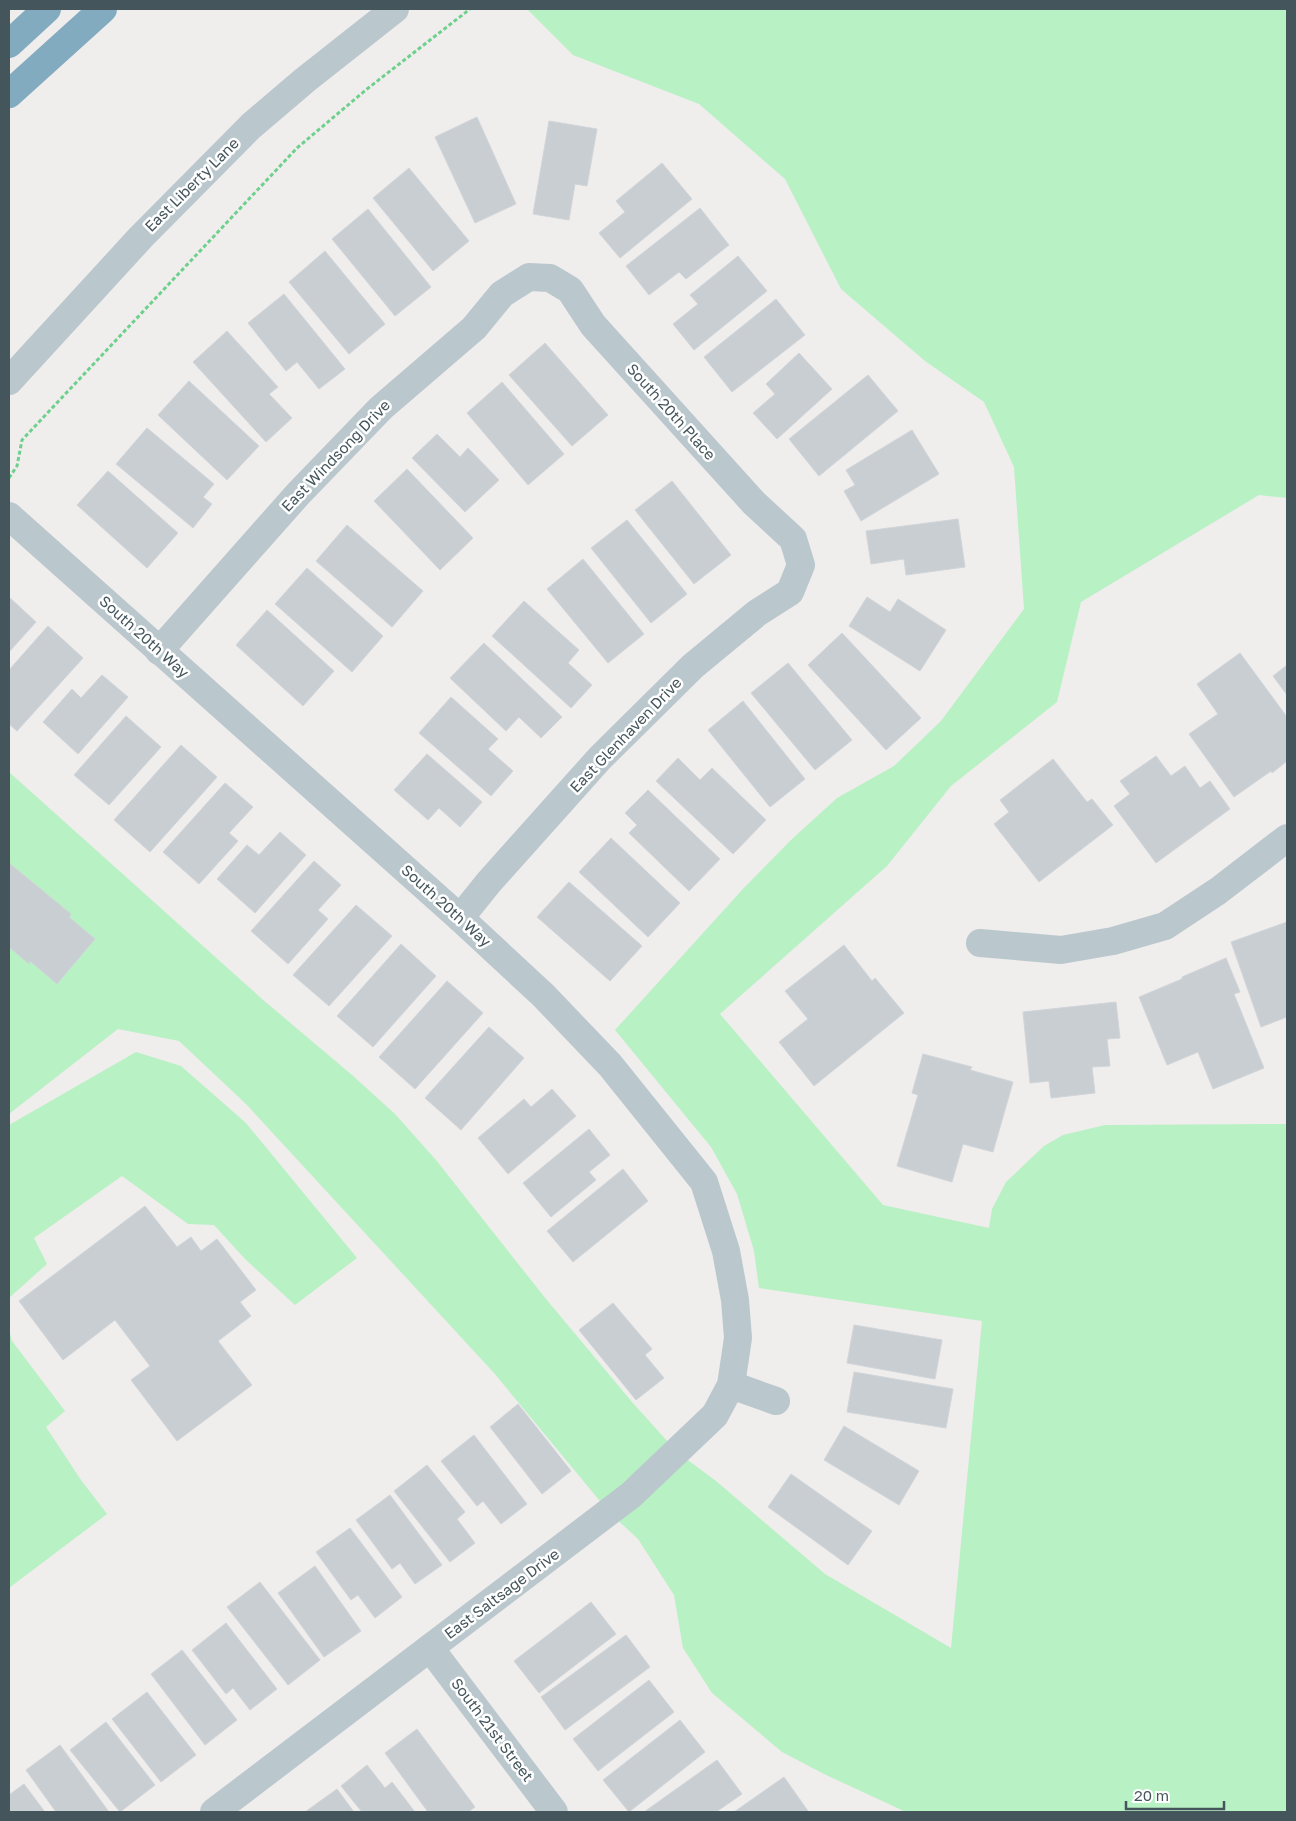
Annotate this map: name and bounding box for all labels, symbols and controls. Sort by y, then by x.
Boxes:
street label: East Liberty Lane [141,133,242,235]
street label: South 20th Place [624,359,720,463]
street label: East Windsong Drive [277,395,393,515]
street label: South 20th Way [96,591,193,681]
street label: East Glenhaven Drive [566,673,685,795]
street label: South 20th Way [398,860,495,950]
street label: East Saltsage Drive [440,1544,563,1642]
street label: South 21st Street [448,1674,538,1785]
scale bar [1126,1778,1224,1810]
text: 20 m [1134,1786,1169,1804]

